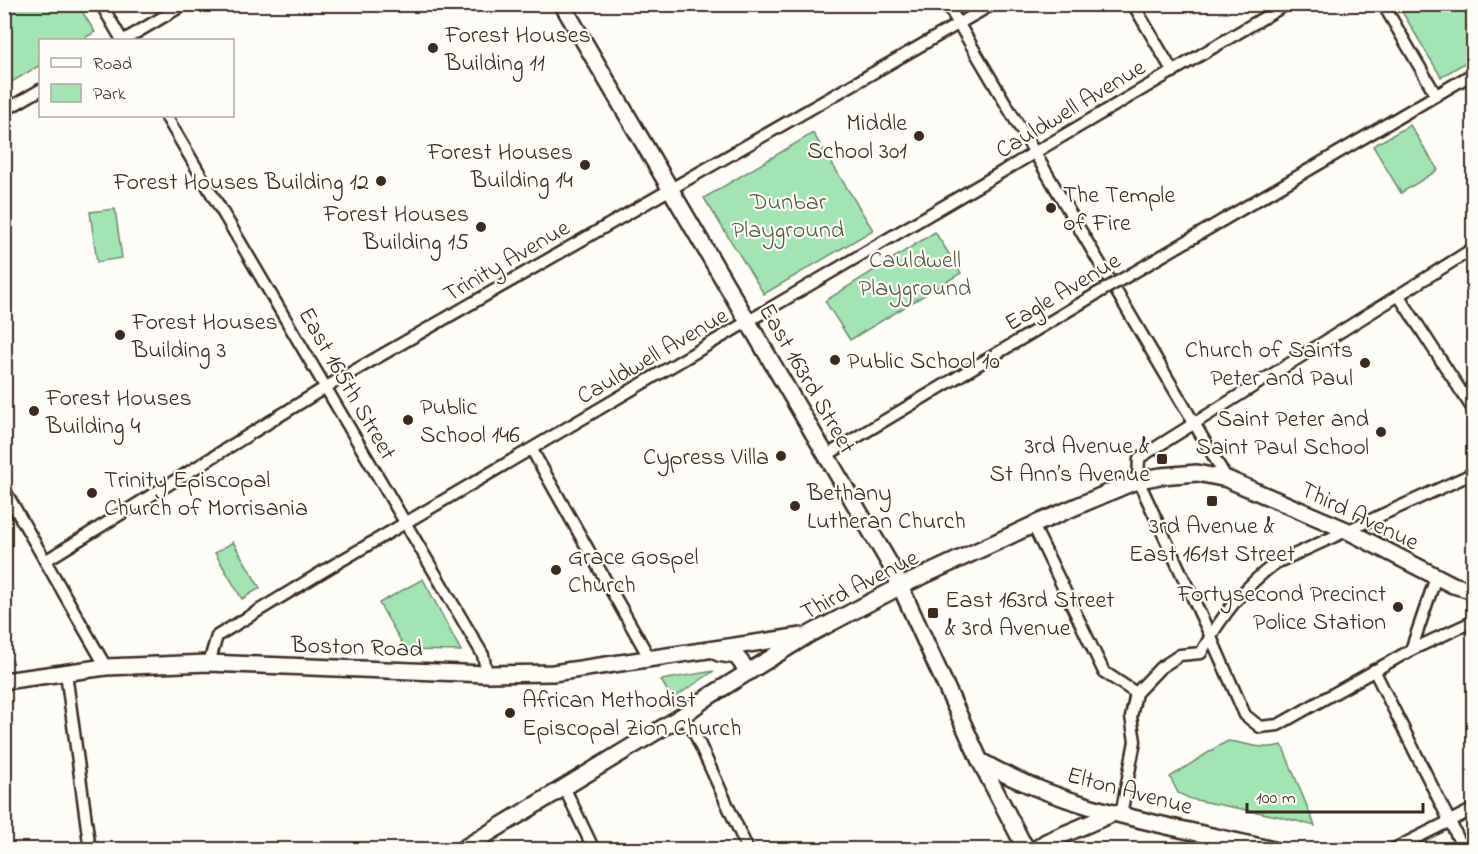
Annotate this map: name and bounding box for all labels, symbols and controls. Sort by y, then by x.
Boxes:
place label: Forest Houses Building 11 [444,19,591,82]
legend [39,39,234,117]
marker: Forest Houses Building 11 [426,41,440,55]
street label: Cauldwell Avenue [990,51,1153,169]
text: Road [93,52,132,78]
text: Park [93,82,126,108]
place label: Middle School 301 [807,107,907,170]
marker: Middle School 301 [912,129,926,143]
place label: Forest Houses Building 14 [426,136,573,199]
marker: Forest Houses Building 14 [578,158,592,172]
place label: Forest Houses Building 12 [112,166,369,201]
marker: Forest Houses Building 12 [374,174,388,188]
place label: The Temple of Fire [1063,179,1175,242]
park label: Dunbar Playground [732,186,845,250]
place label: Forest Houses Building 15 [322,198,469,261]
marker: The Temple of Fire [1044,201,1058,215]
street label: Trinity Avenue [438,212,578,313]
marker: Forest Houses Building 15 [474,220,488,234]
park label: Cauldwell Playground [859,244,972,308]
street label: Eagle Avenue [999,245,1128,342]
street label: East 163rd Street [748,297,863,461]
street label: Cauldwell Avenue [571,299,736,415]
street label: East 165th Street [288,301,404,467]
place label: Forest Houses Building 3 [131,306,278,369]
marker: Forest Houses Building 3 [113,328,127,342]
place label: Church of Saints Peter and Paul [1185,334,1353,397]
place label: Public School 10 [847,345,1000,380]
marker: Public School 10 [828,353,842,367]
marker: Church of Saints Peter and Paul [1358,356,1372,370]
place label: Forest Houses Building 4 [45,382,192,445]
place label: Public School 146 [420,391,520,454]
place label: Saint Peter and Saint Paul School [1196,403,1370,466]
marker: Forest Houses Building 4 [27,404,41,418]
marker: Public School 146 [401,413,415,427]
marker: Saint Peter and Saint Paul School [1374,425,1388,439]
place label: 3rd Avenue & St Ann’s Avenue [990,430,1150,493]
place label: Cypress Villa [643,441,769,477]
marker: Cypress Villa [774,449,788,463]
marker: 3rd Avenue & St Ann’s Avenue [1155,452,1169,466]
place label: Trinity Episcopal Church of Morrisania [104,464,308,527]
street label: Third Avenue [1294,473,1424,561]
place label: Bethany Lutheran Church [806,477,966,540]
marker: Trinity Episcopal Church of Morrisania [85,486,99,500]
marker: 3rd Avenue & East 161st Street [1205,494,1219,508]
marker: Bethany Lutheran Church [788,499,802,513]
place label: 3rd Avenue & East 161st Street [1129,510,1295,573]
place label: Grace Gospel Church [568,541,698,604]
street label: Third Avenue [795,541,925,631]
marker: Grace Gospel Church [549,563,563,577]
place label: Fortysecond Precinct Police Station [1177,578,1386,641]
place label: East 163rd Street & 3rd Avenue [945,584,1114,647]
marker: Fortysecond Precinct Police Station [1391,600,1405,614]
marker: East 163rd Street & 3rd Avenue [926,606,940,620]
street label: Boston Road [290,629,424,668]
place label: African Methodist Episcopal Zion Church [522,684,741,747]
marker: African Methodist Episcopal Zion Church [503,706,517,720]
street label: Elton Avenue [1063,759,1196,826]
scale bar [1247,776,1422,814]
text: 100 m [1256,786,1296,812]

